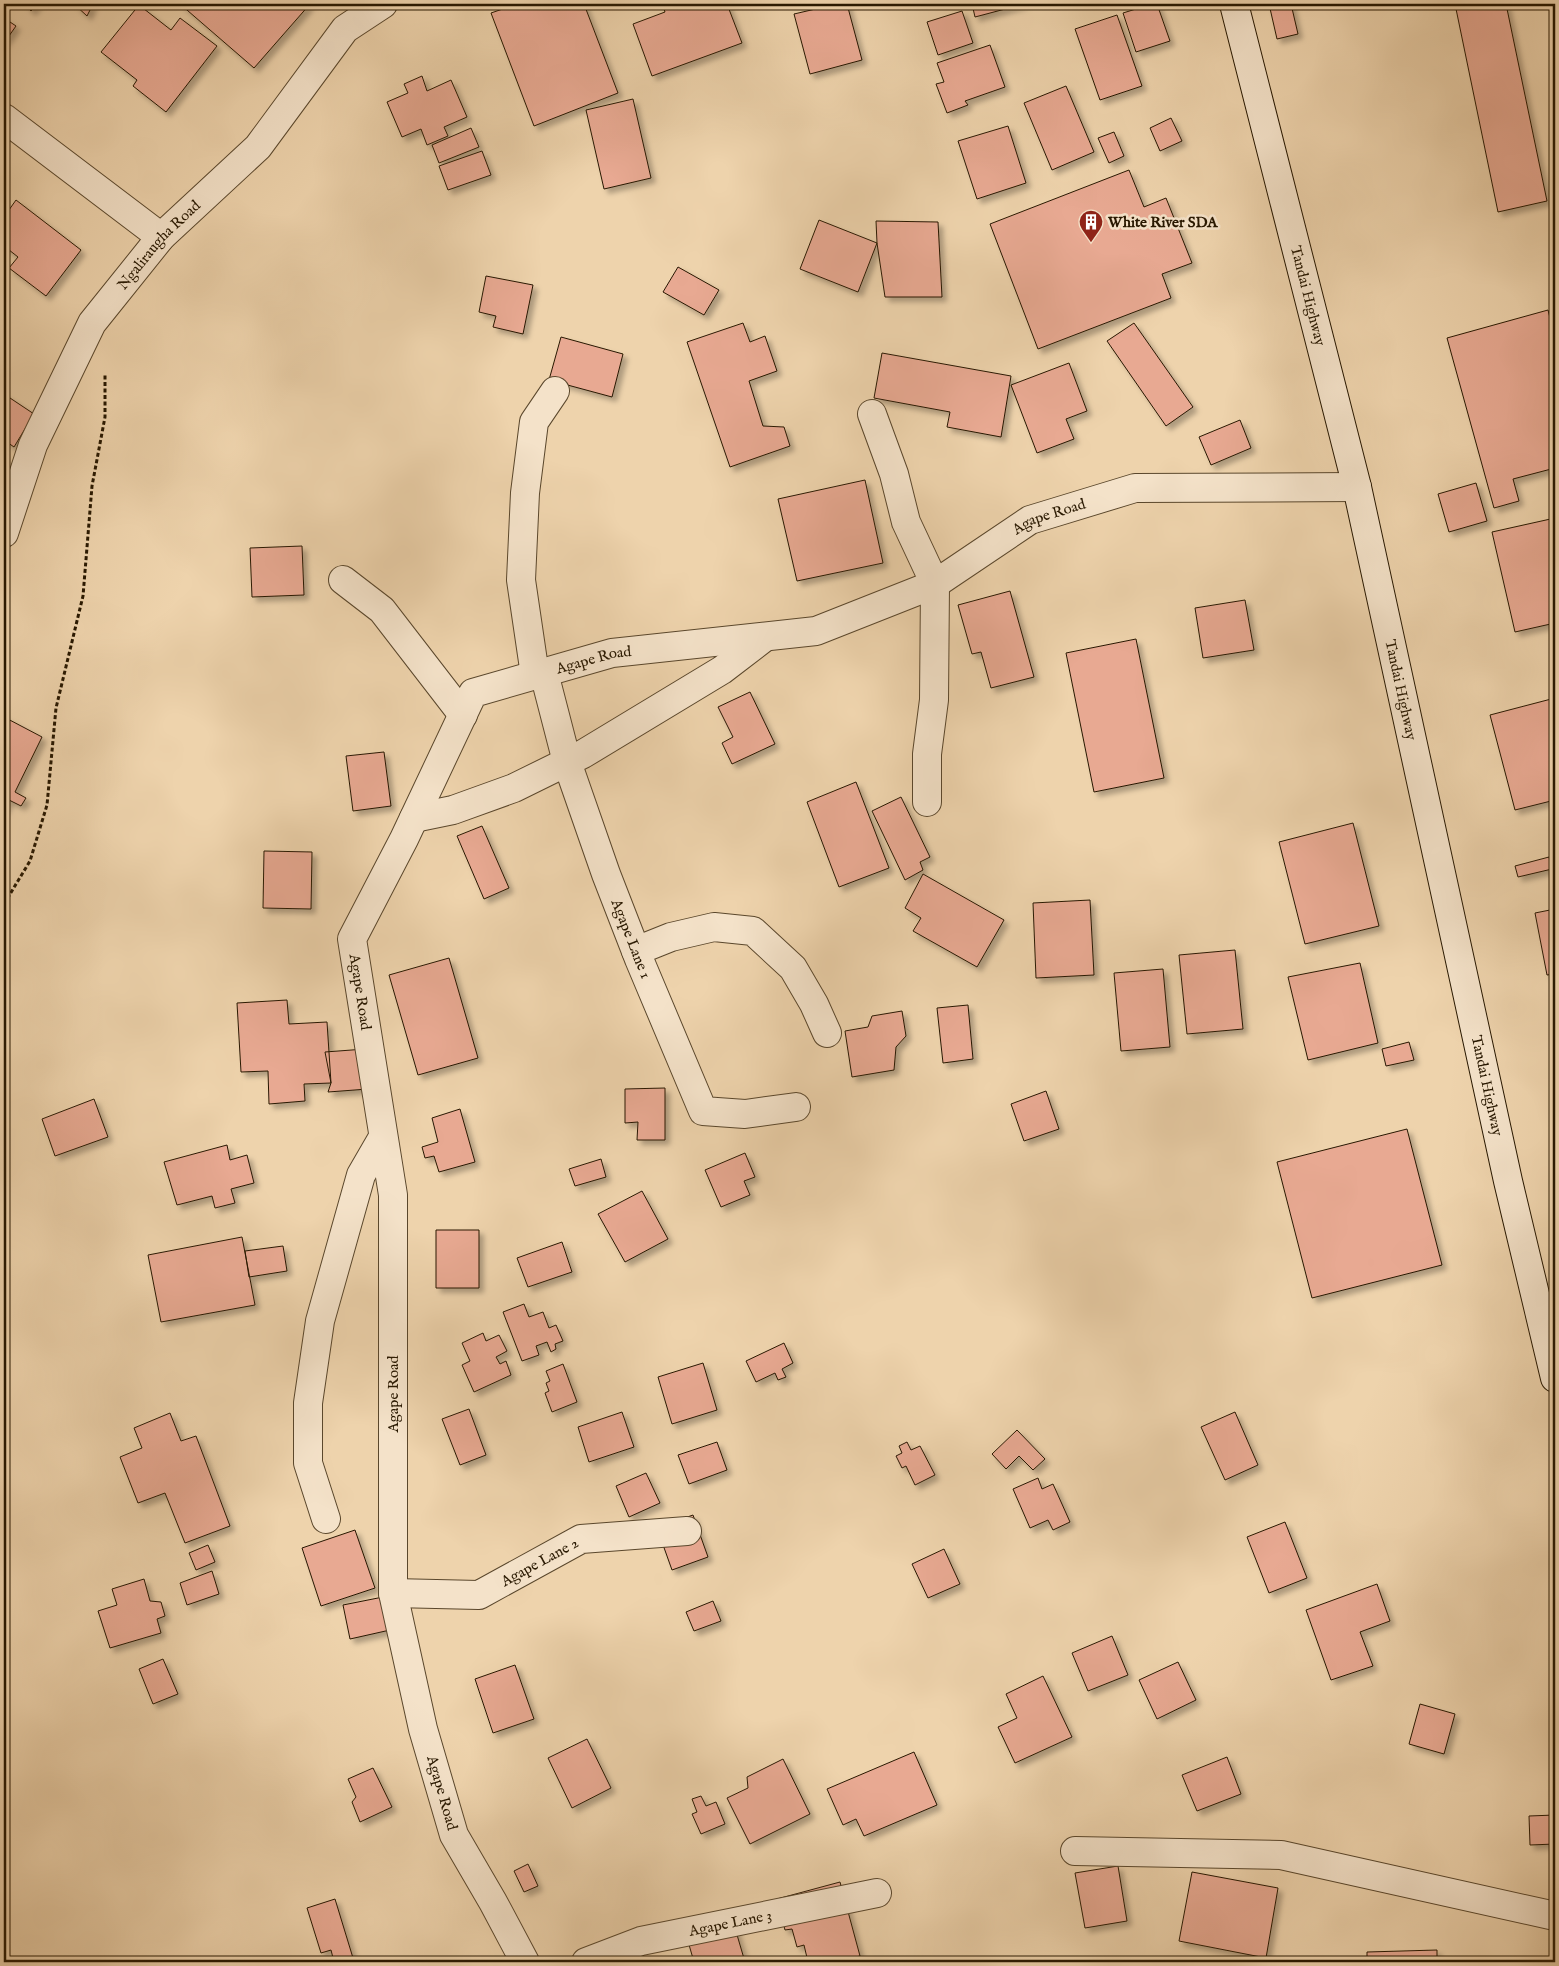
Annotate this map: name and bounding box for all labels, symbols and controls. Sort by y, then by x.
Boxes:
street label: Ngaliraugha Road [113,195,205,294]
building icon: White River SDA [1078,209,1104,243]
place label: White River SDA [1107,213,1218,232]
street label: Tandai Highway [1286,244,1330,348]
street label: Agape Road [1008,494,1089,539]
street label: Tandai Highway [1381,638,1421,743]
street label: Agape Road [553,641,633,678]
street label: Agape Lane 1 [607,895,656,981]
street label: Agape Road [344,952,376,1032]
street label: Tandai Highway [1467,1034,1508,1138]
street label: Agape Road [384,1355,403,1433]
street label: Agape Lane 2 [497,1533,581,1591]
street label: Agape Road [422,1752,462,1834]
street label: Agape Lane 3 [686,1905,773,1941]

